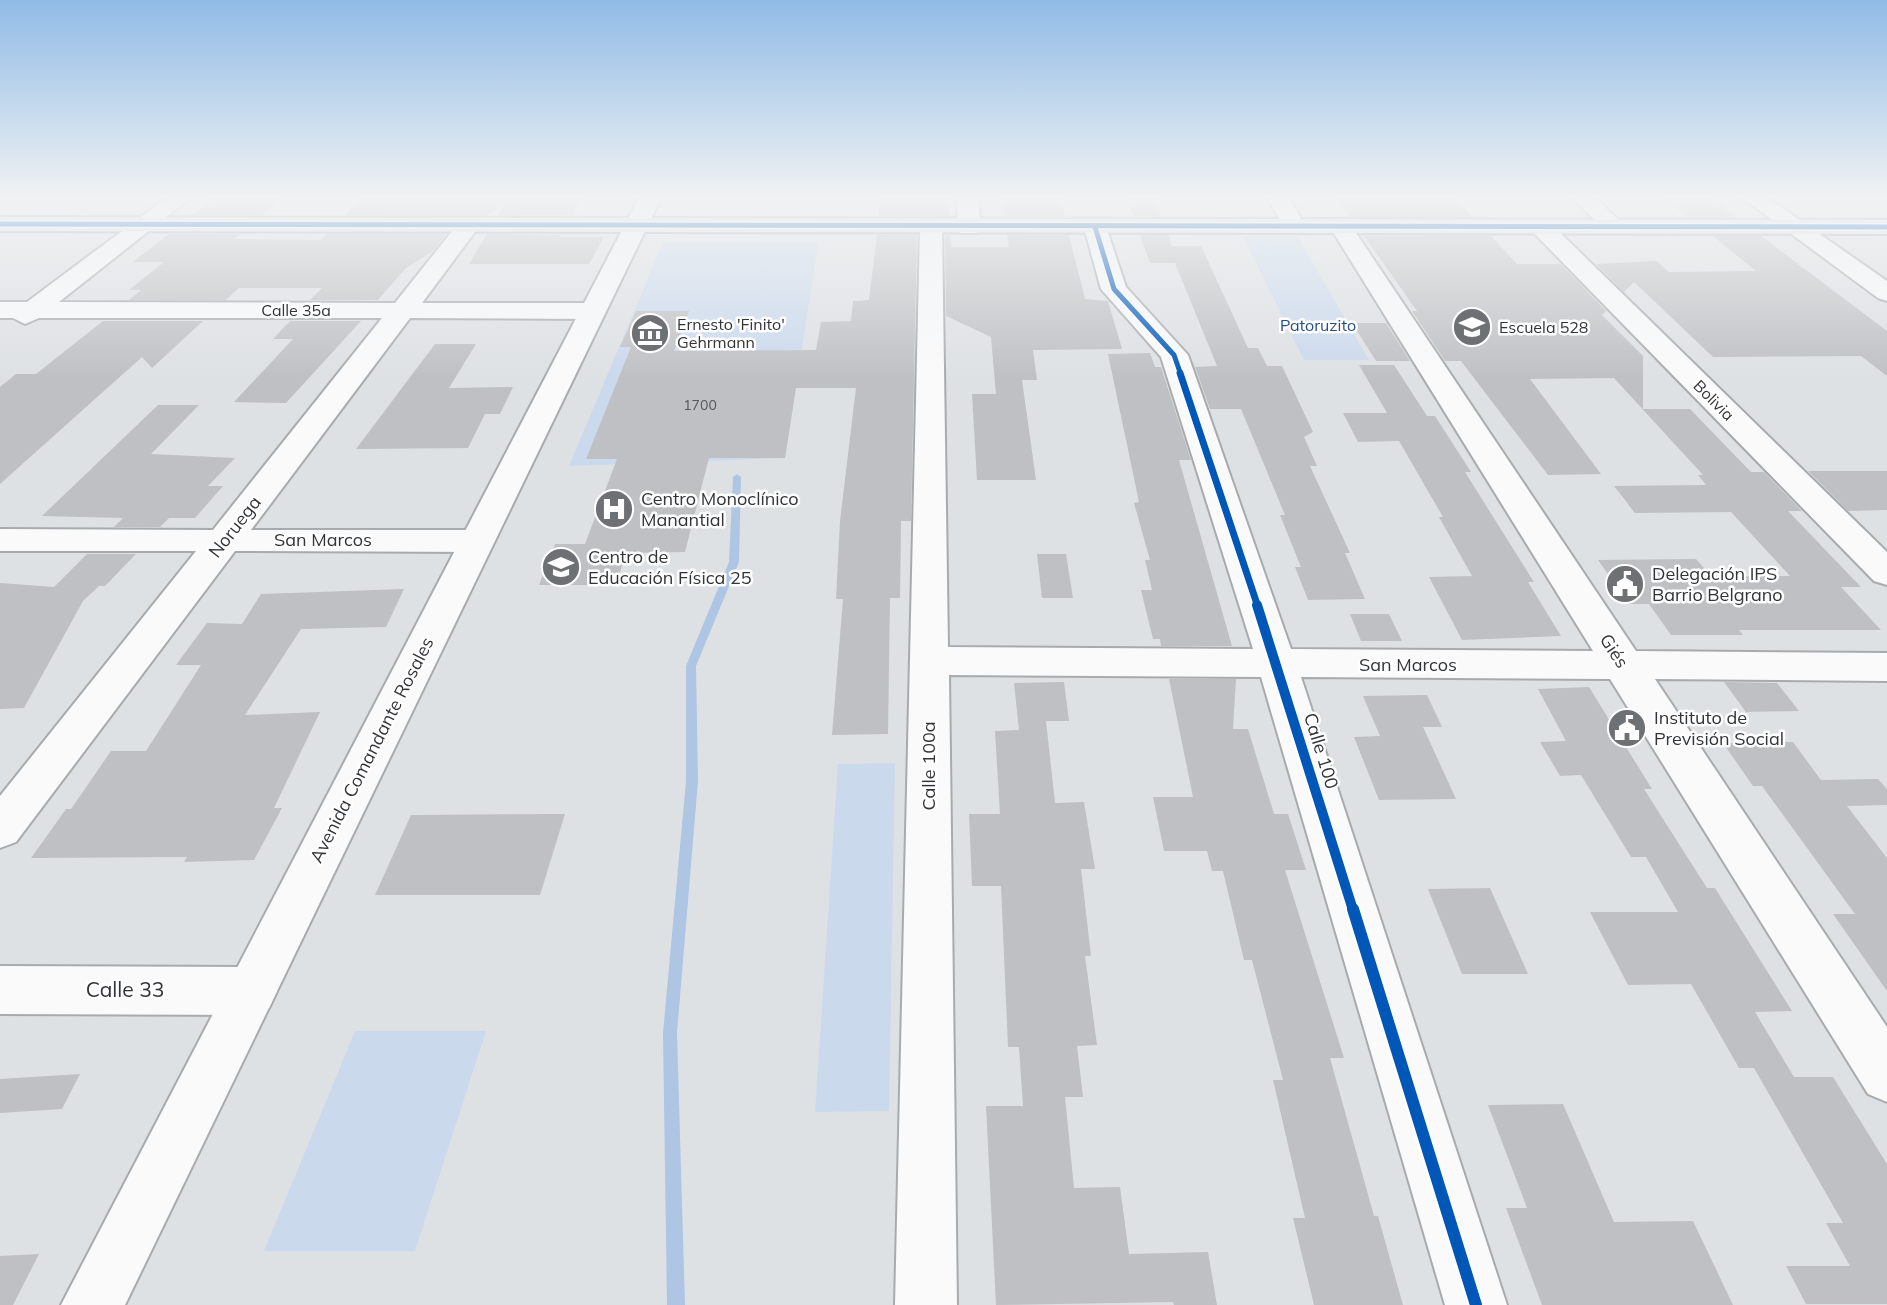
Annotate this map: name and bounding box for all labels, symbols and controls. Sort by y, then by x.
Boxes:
street label: Calle 35a [261,300,331,320]
school or university icon: Escuela 528 [1451,306,1493,348]
museum icon: Ernesto 'Finito' Gehrmann [629,312,671,354]
place label: Ernesto 'Finito' Gehrmann [677,314,785,352]
park label: Patoruzito [1280,315,1356,335]
place label: Escuela 528 [1499,317,1588,337]
street label: Bolivia [1689,375,1739,425]
house number: 1700 [683,396,717,414]
place label: Centro Monoclínico Manantial [641,487,799,531]
hospital icon: Centro Monoclínico Manantial [593,488,635,530]
street label: Noruega [203,491,266,562]
street label: San Marcos [274,528,372,551]
place label: Centro de Educación Física 25 [588,545,752,589]
school or university icon: Centro de Educación Física 25 [540,546,582,588]
place label: Delegación IPS Barrio Belgrano [1652,562,1783,606]
public building icon: Delegación IPS Barrio Belgrano [1604,563,1646,605]
street label: Giés [1595,629,1634,672]
street label: Avenida Comandante Rosales [304,633,439,867]
street label: San Marcos [1359,653,1457,676]
place label: Instituto de Previsión Social [1654,706,1784,750]
public building icon: Instituto de Previsión Social [1606,707,1648,749]
street label: Calle 100 [1299,710,1344,792]
street label: Calle 100a [917,721,940,811]
street label: Calle 33 [86,976,164,1002]

